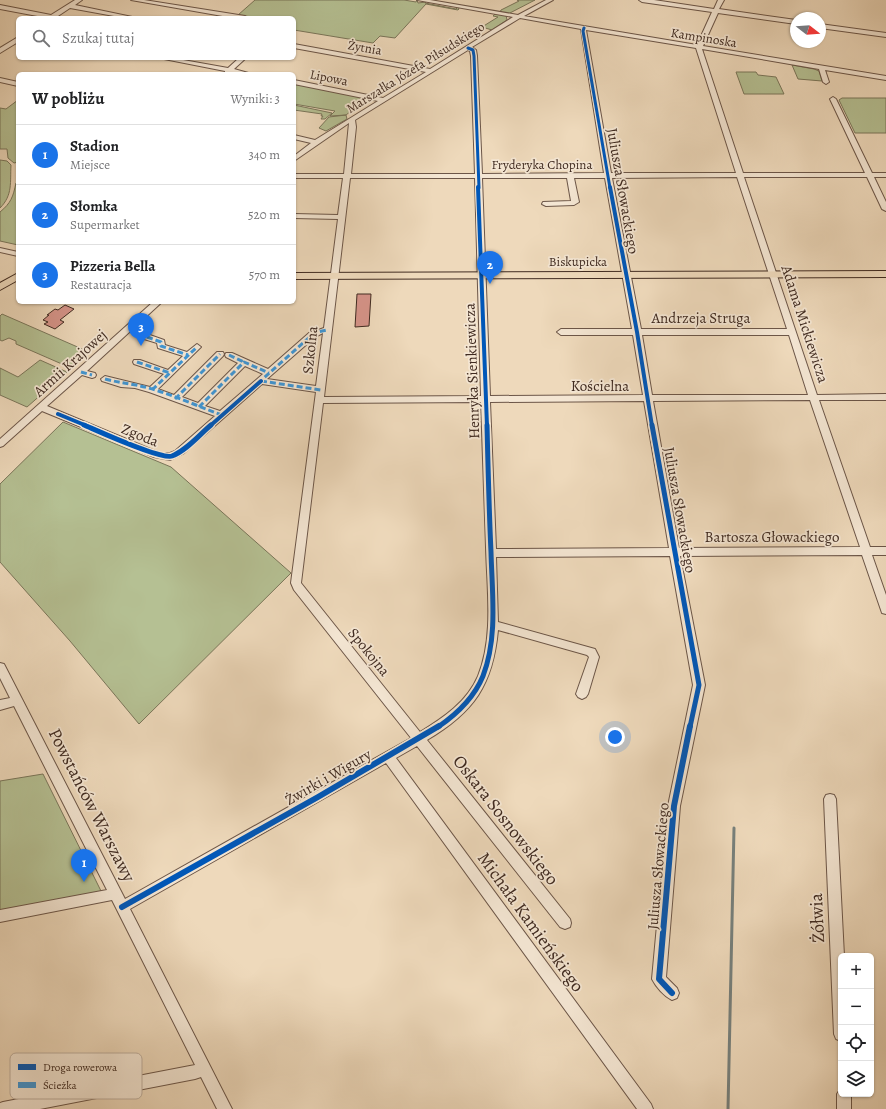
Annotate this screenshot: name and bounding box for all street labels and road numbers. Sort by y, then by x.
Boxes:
street label: Marszałka Józefa Piłsudskiego [343,18,488,117]
street label: Kampinoska [670,24,738,51]
street label: Żytnia [347,36,383,59]
street label: Lipowa [308,65,349,89]
street label: Juliusza Słowackiego [602,126,644,256]
street label: Fryderyka Chopina [491,156,593,173]
street label: Biskupicka [549,253,607,270]
street label: Adama Mickiewicza [776,262,833,385]
street label: Henryka Sienkiewicza [460,303,484,439]
street label: Andrzeja Struga [651,308,750,328]
street label: Armii Krajowej [28,325,111,402]
street label: Szkolna [298,325,322,375]
street label: Kościelna [571,376,629,396]
street label: Zgoda [118,419,162,451]
street label: Juliusza Słowackiego [659,445,701,575]
street label: Bartosza Głowackiego [704,527,840,547]
street label: Spokojna [343,624,395,680]
street label: Powstańców Warszawy [43,724,142,887]
street label: Żwirki i Wigury [281,744,375,810]
street label: Oskara Sosnowskiego [448,750,564,890]
street label: Juliusza Słowackiego [642,802,674,930]
street label: Michała Kamieńskiego [472,847,590,997]
street label: Żółwia [804,892,830,944]

